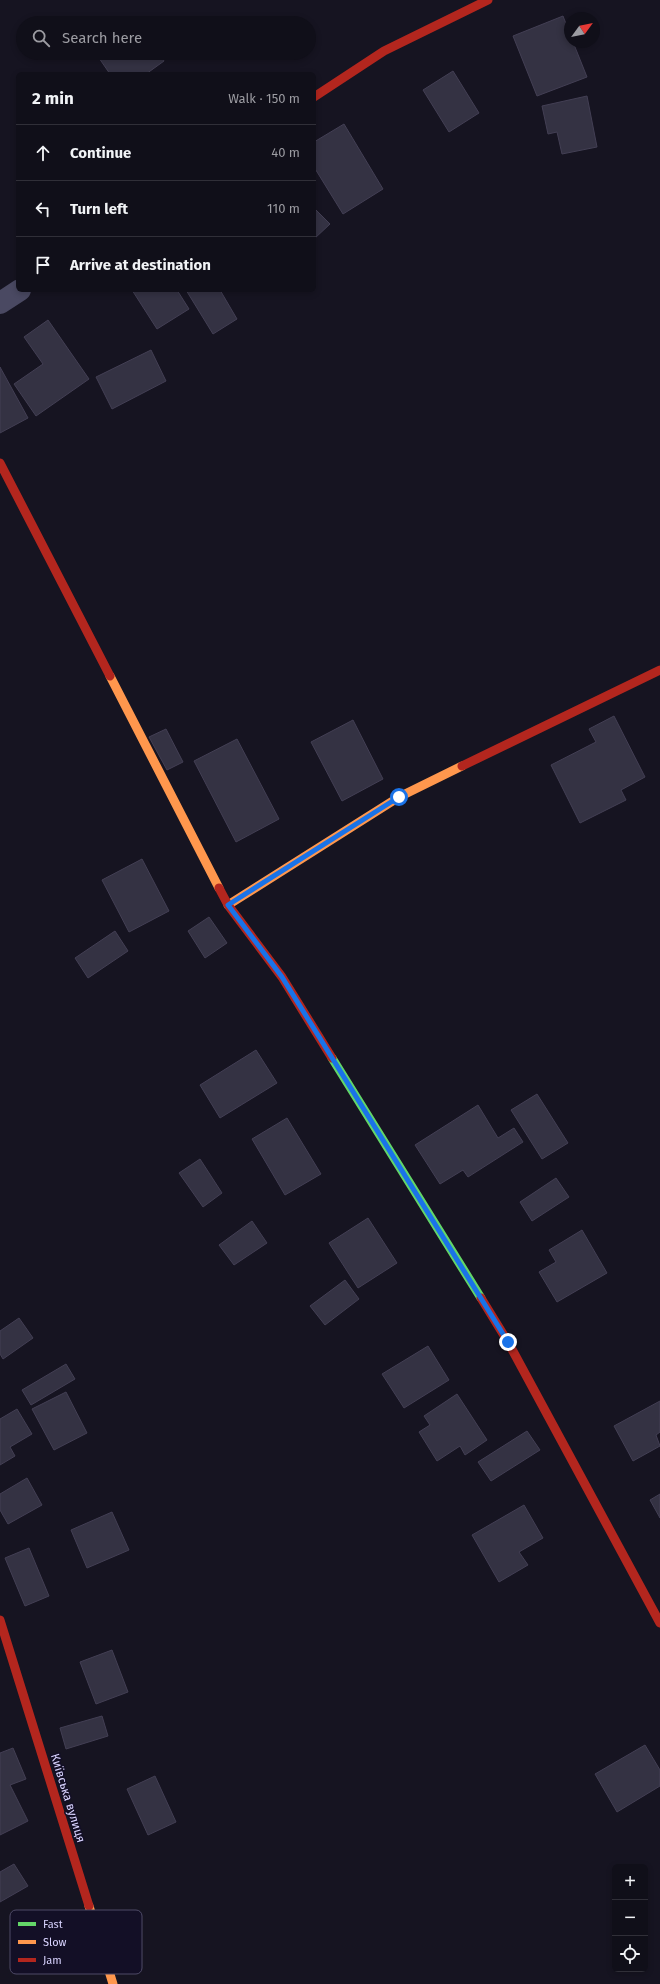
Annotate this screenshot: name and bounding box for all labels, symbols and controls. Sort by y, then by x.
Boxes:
north arrow [564,12,600,48]
search box [16,16,316,60]
icon: search [30,27,52,49]
text: Search here [62,29,142,47]
text: 2 min [32,88,74,109]
text: Walk · 150 m [228,91,300,106]
icon: ahead [32,142,54,164]
text: Continue [70,144,131,162]
text: 40 m [271,145,300,160]
icon: left [32,198,54,220]
text: Turn left [70,200,128,218]
text: 110 m [267,201,300,216]
icon: arrive [32,254,54,276]
text: Arrive at destination [70,256,211,274]
route start [390,788,408,806]
route end [499,1333,517,1351]
street label: Київська вулиця [48,1752,88,1844]
map controls [612,1864,648,1972]
button: + [612,1864,648,1900]
button: − [612,1900,648,1936]
legend [10,1910,142,1974]
text: Fast [43,1918,63,1931]
text: Slow [43,1936,67,1949]
button: locate [612,1936,648,1972]
text: Jam [43,1954,62,1967]

